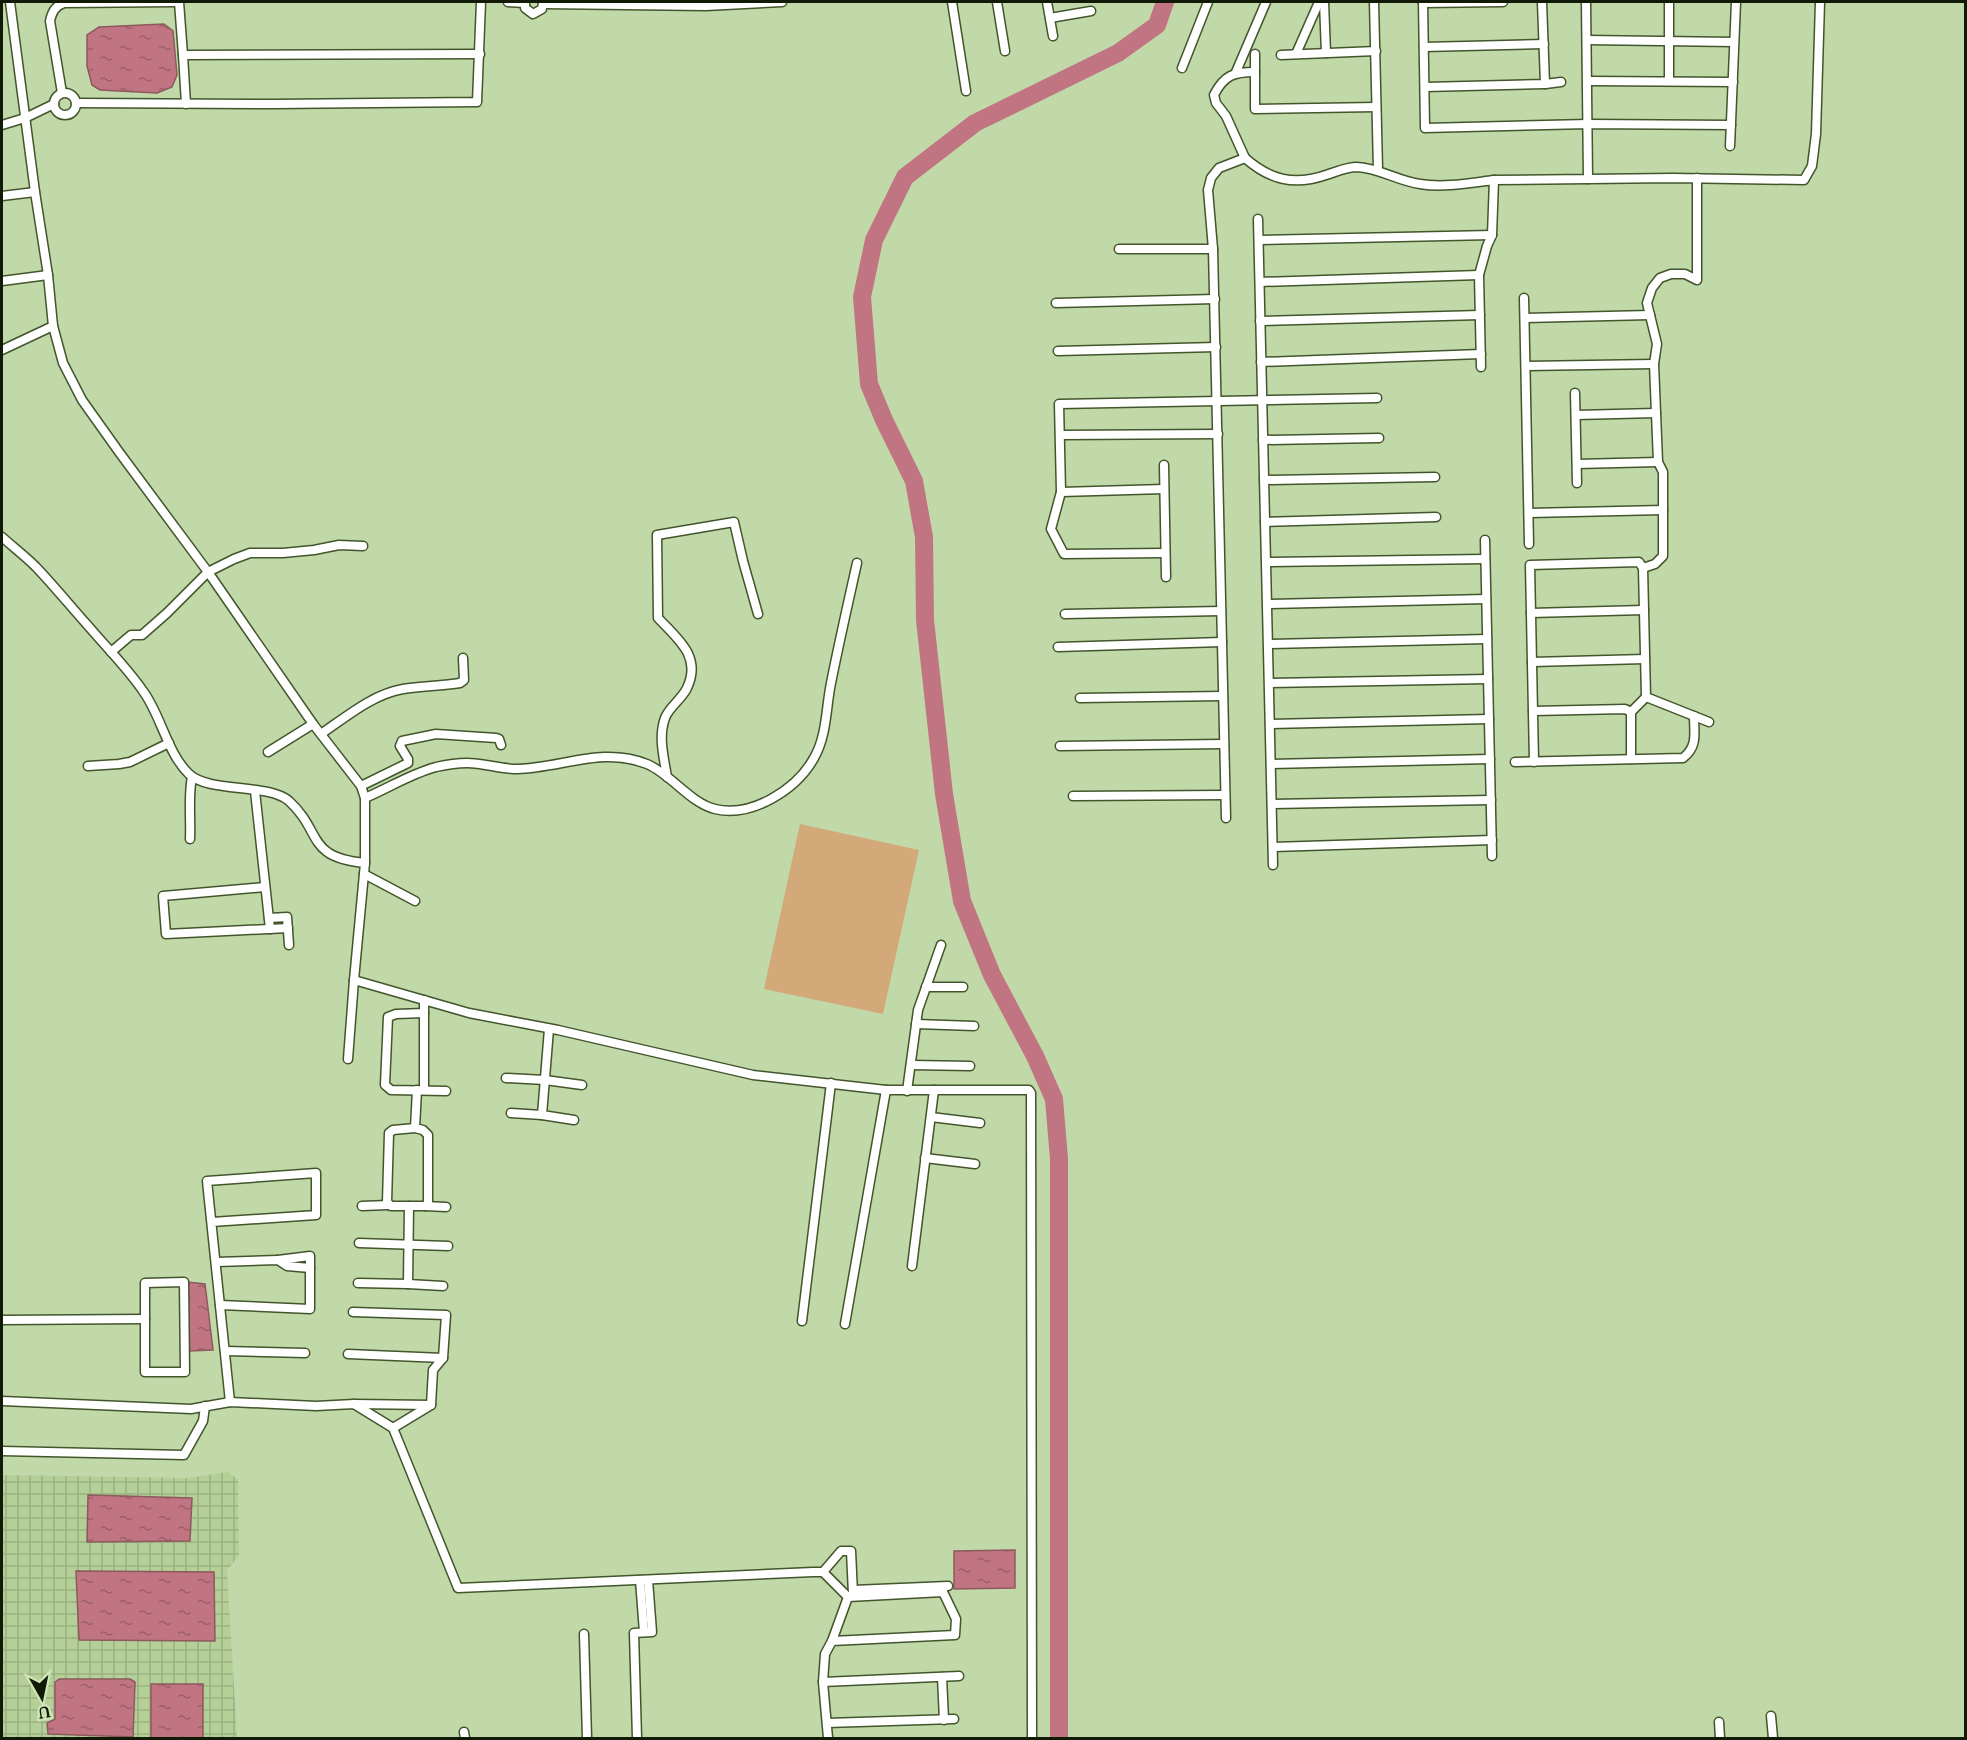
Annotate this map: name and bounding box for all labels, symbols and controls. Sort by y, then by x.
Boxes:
north arrow [12,1668,72,1728]
text: U [37,1702,52,1724]

